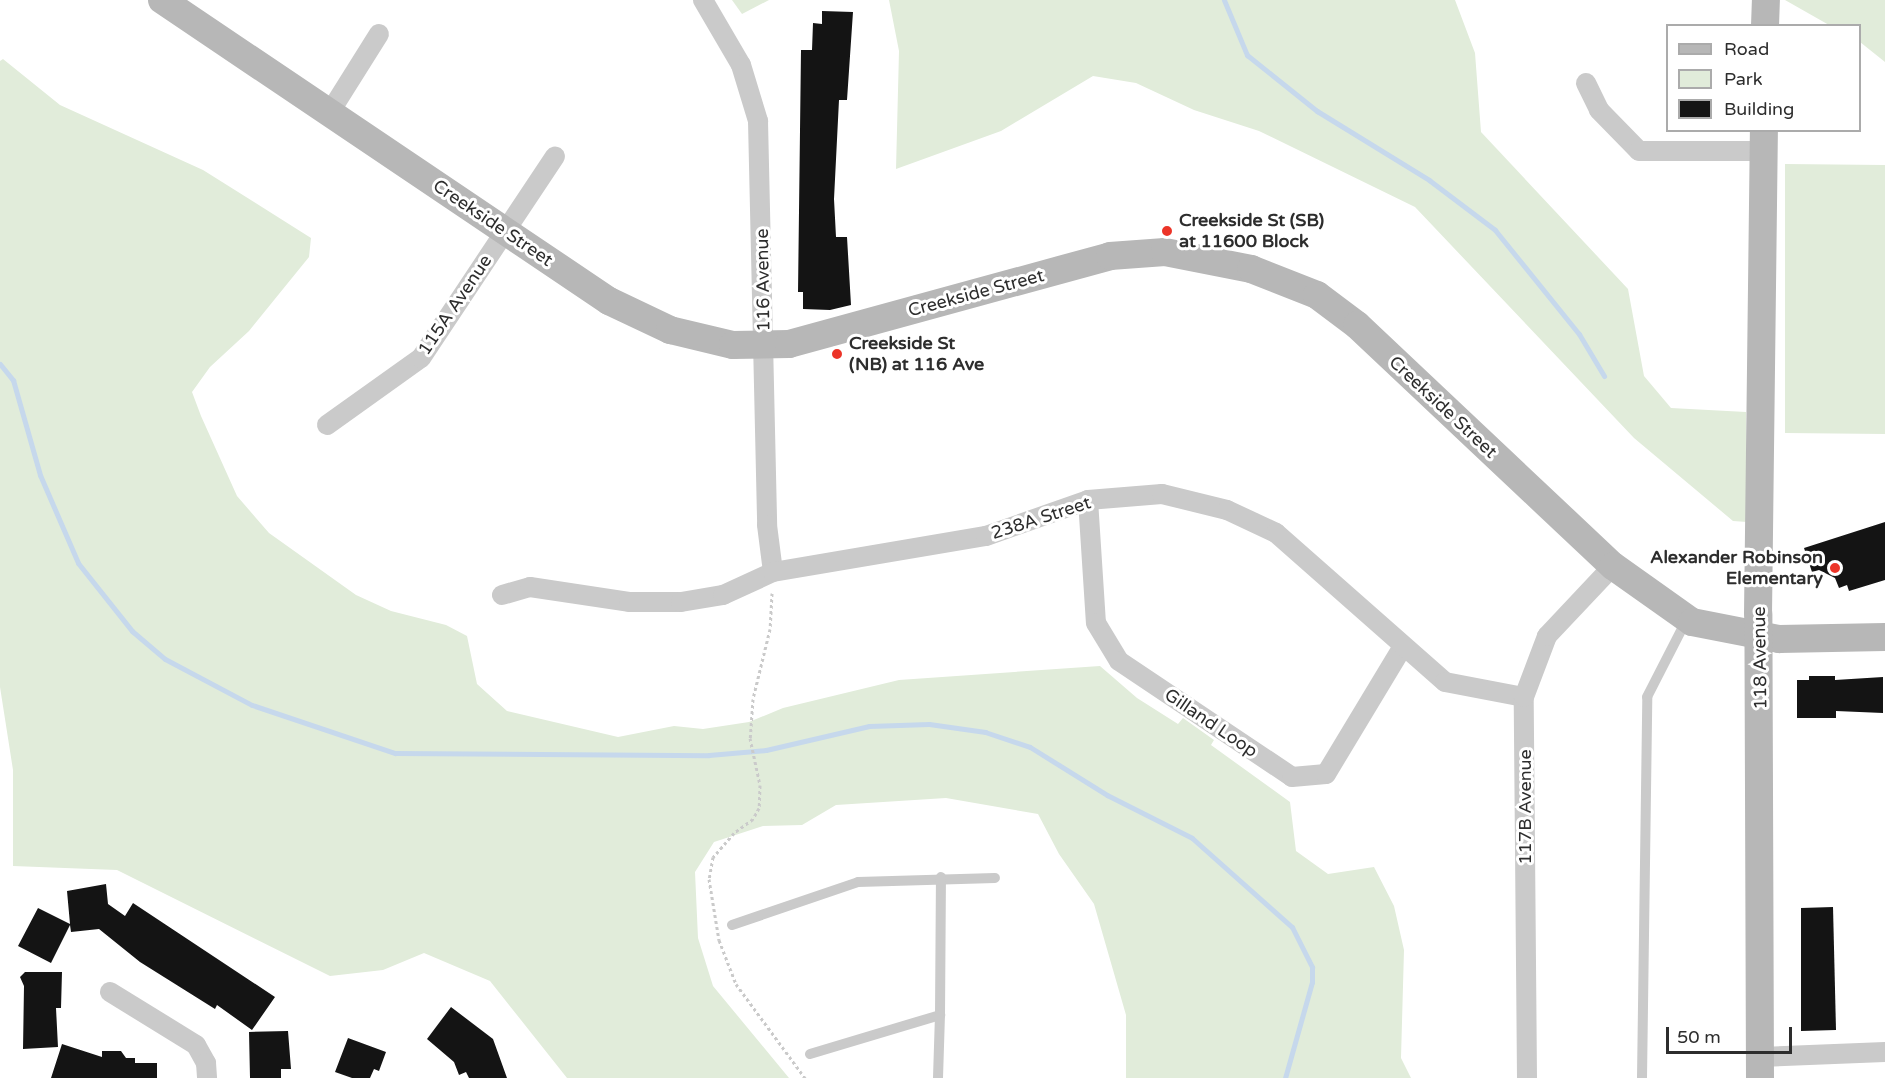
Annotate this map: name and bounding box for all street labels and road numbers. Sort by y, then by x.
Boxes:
street label: Creekside Street [429,175,557,271]
street label: 116 Avenue [751,228,775,332]
street label: 115A Avenue [413,251,497,359]
street label: Creekside Street [906,264,1046,322]
street label: Creekside Street [1384,351,1502,463]
street label: 238A Street [988,492,1094,544]
street label: 118 Avenue [1748,606,1772,710]
street label: Gilland Loop [1160,684,1262,762]
street label: 117B Avenue [1514,749,1536,865]

